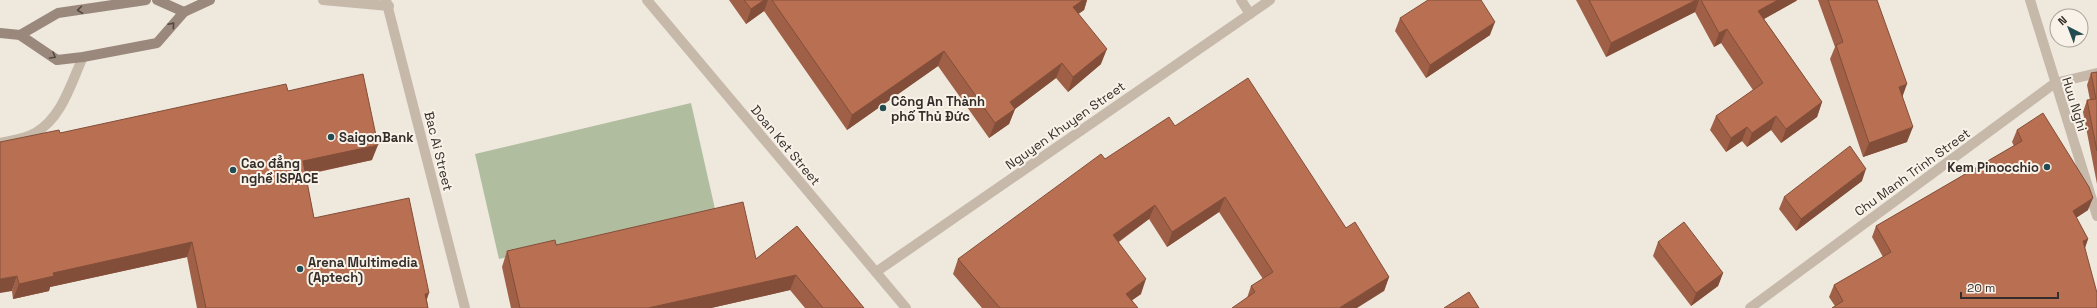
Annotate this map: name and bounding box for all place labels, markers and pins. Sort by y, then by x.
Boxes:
place label: Công An Thành phố Thủ Đức [891,93,985,125]
marker: Công An Thành phố Thủ Đức [878,103,888,113]
place label: SaigonBank [339,129,414,146]
marker: SaigonBank [326,132,336,142]
place label: Cao đẳng nghề ISPACE [241,155,318,187]
place label: Kem Pinocchio [1947,159,2039,176]
marker: Kem Pinocchio [2042,162,2052,172]
marker: Cao đẳng nghề ISPACE [228,165,238,175]
place label: Arena Multimedia (Aptech) [308,254,418,286]
marker: Arena Multimedia (Aptech) [295,264,305,274]

